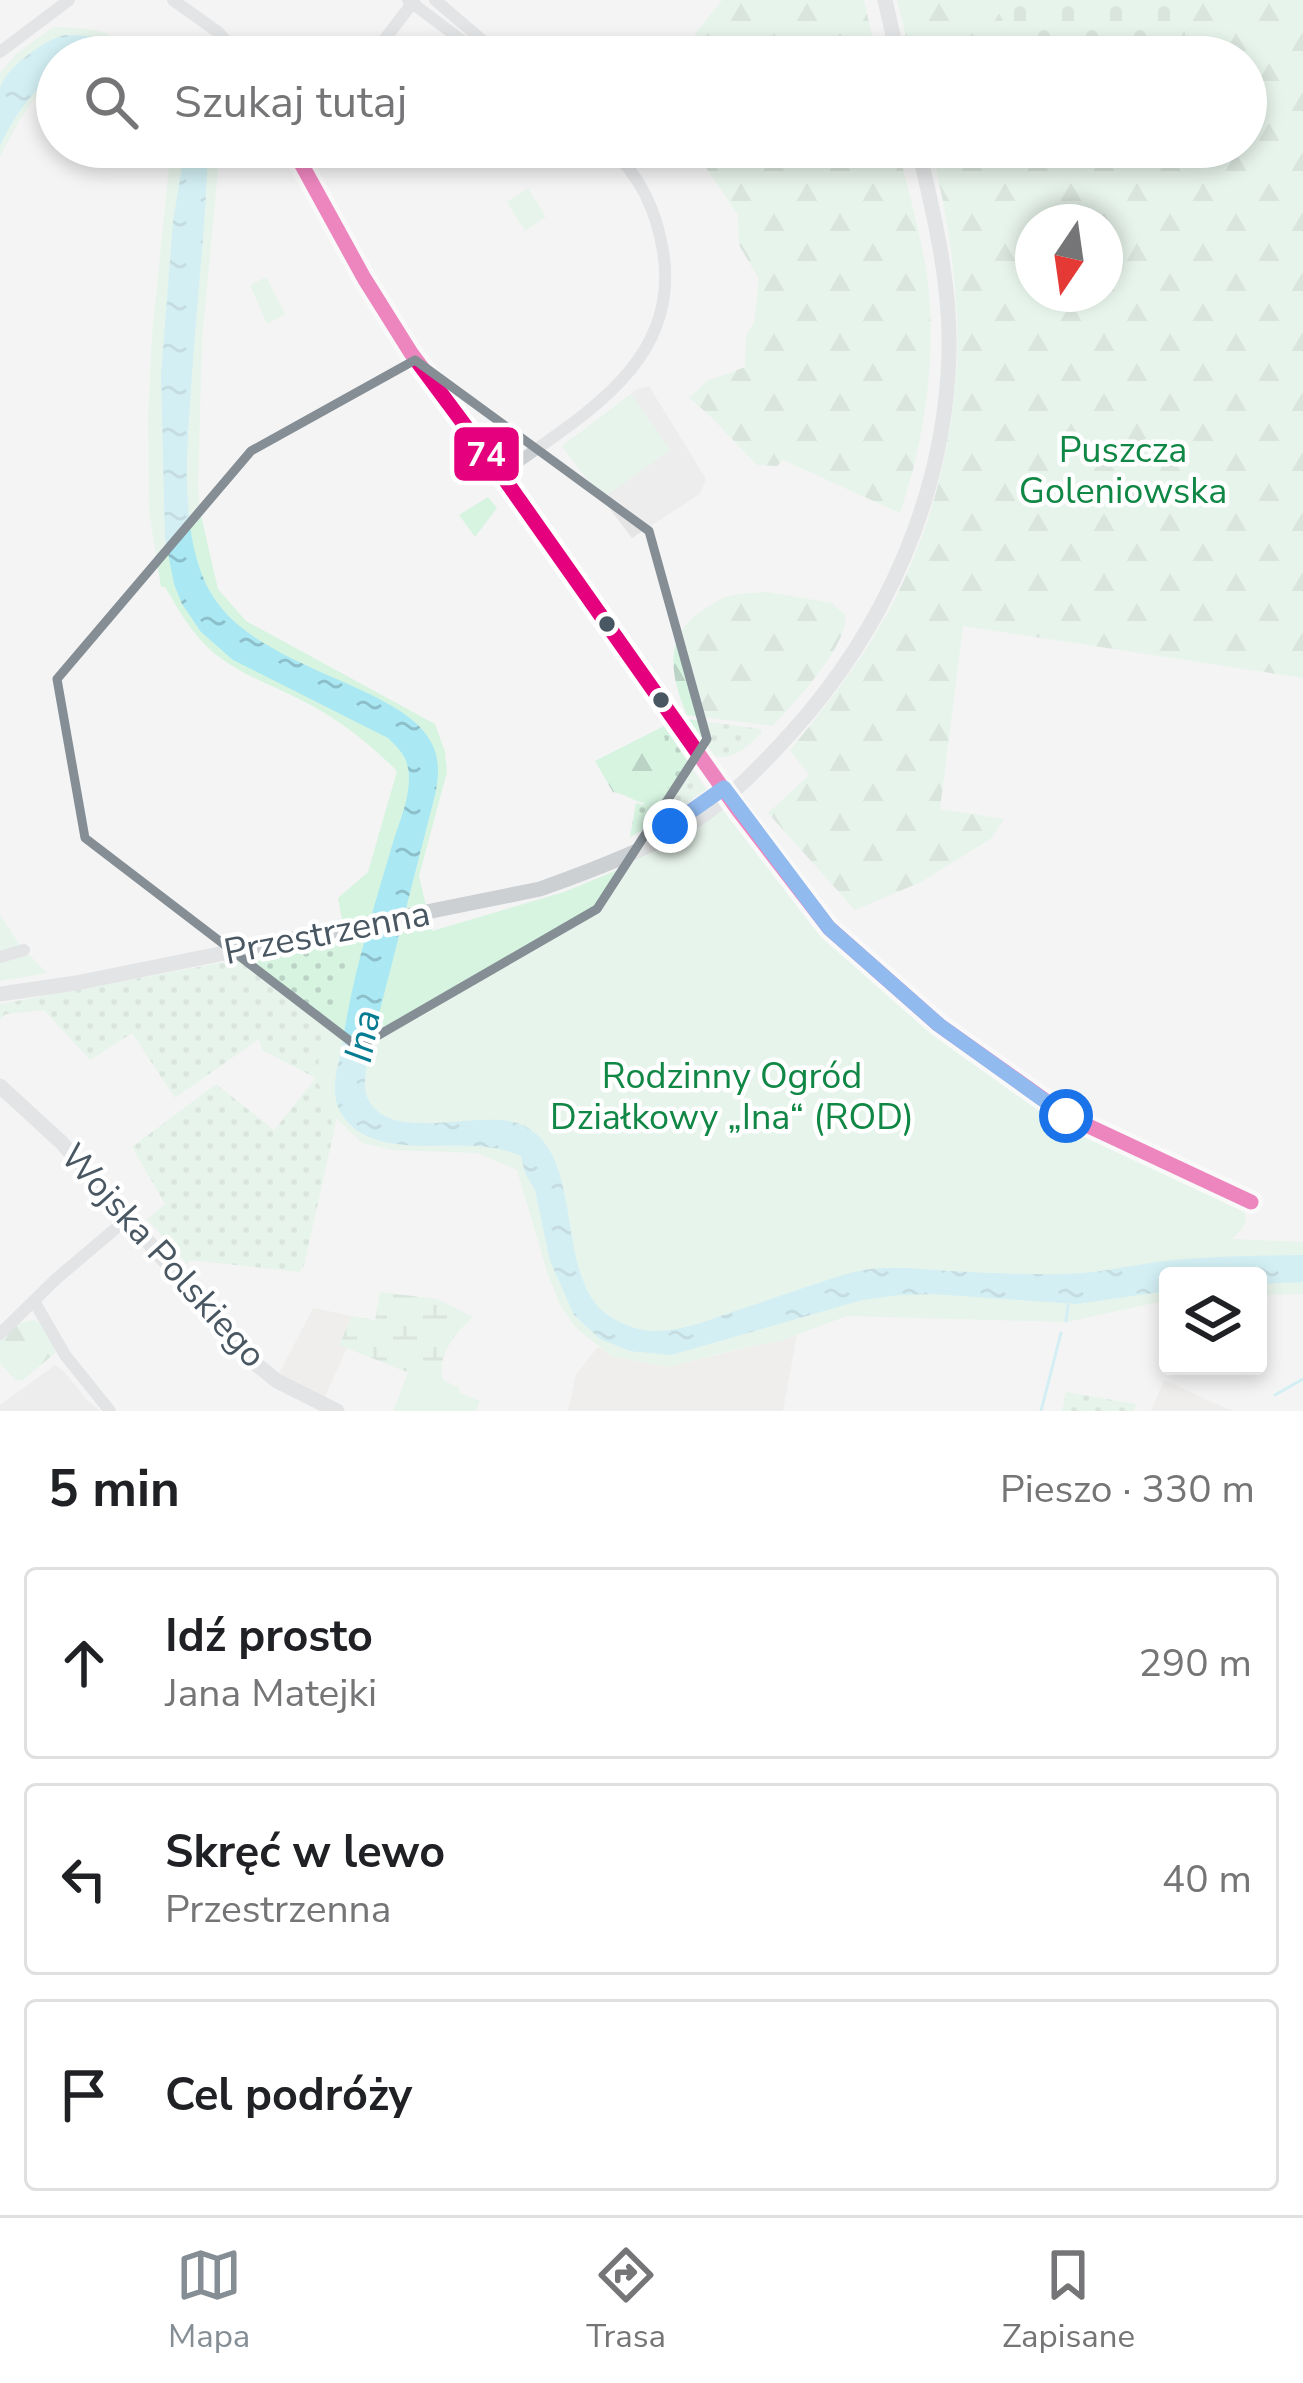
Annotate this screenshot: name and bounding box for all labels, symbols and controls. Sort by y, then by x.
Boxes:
search box [36,36,1267,168]
icon: search [78,69,144,135]
text: Szukaj tutaj [174,72,407,133]
north arrow [1015,204,1123,312]
line badge: 74 [452,425,521,483]
park label: Puszcza Goleniowska [1019,426,1227,516]
text: 74 [466,433,506,478]
unlabelled marker [596,613,618,635]
unlabelled marker [650,689,672,711]
route end [643,799,697,853]
street label: Przestrzenna [220,889,434,977]
water label: Ina [332,1005,394,1067]
park label: Rodzinny Ogród Działkowy „Ina“ (ROD) [550,1052,914,1142]
route start [1039,1089,1093,1143]
street label: Wojska Polskiego [49,1133,277,1379]
map controls [1159,1267,1267,1375]
button: layers [1159,1267,1267,1375]
text: 5 min [48,1454,180,1524]
text: Pieszo · 330 m [1000,1463,1255,1516]
text: Idź prosto [165,1606,373,1667]
icon: ahead [51,1630,117,1696]
text: 290 m [1138,1637,1252,1690]
text: Jana Matejki [165,1667,377,1720]
text: Skręć w lewo [165,1822,445,1883]
icon: left [51,1846,117,1912]
text: 40 m [1162,1853,1252,1906]
text: Przestrzenna [165,1883,391,1936]
icon: arrive [51,2062,117,2128]
text: Cel podróży [165,2065,412,2126]
tab: Mapa [168,2242,250,2359]
tab: Trasa [586,2242,666,2359]
tab: Zapisane [1002,2242,1135,2359]

